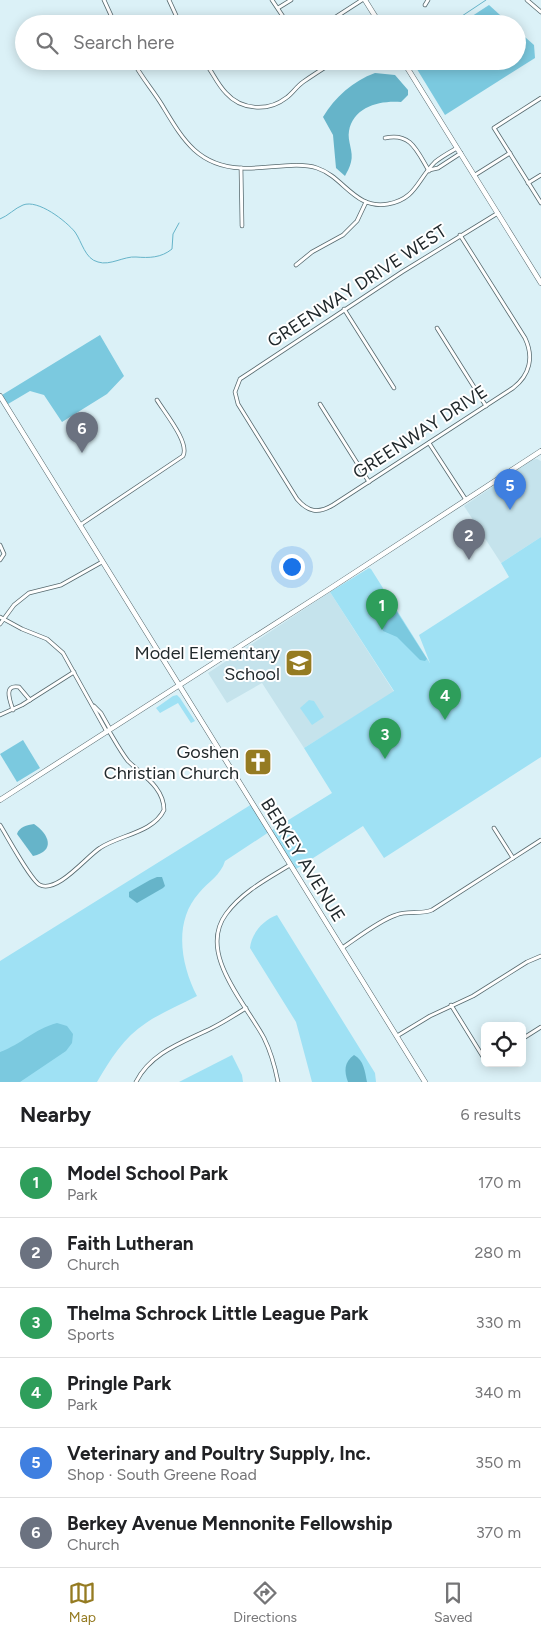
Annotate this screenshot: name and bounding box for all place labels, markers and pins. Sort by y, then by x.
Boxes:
pin: 6 [66,412,98,453]
pin: 5 [494,469,526,510]
pin: 2 [453,519,485,560]
pin: 1 [366,589,398,630]
place label: Model Elementary School [134,642,281,685]
school or university icon: Model Elementary School [284,648,314,678]
pin: 4 [429,679,461,720]
pin: 3 [369,718,401,759]
place label: Goshen Christian Church [104,741,239,784]
church icon: Goshen Christian Church [243,747,273,777]

